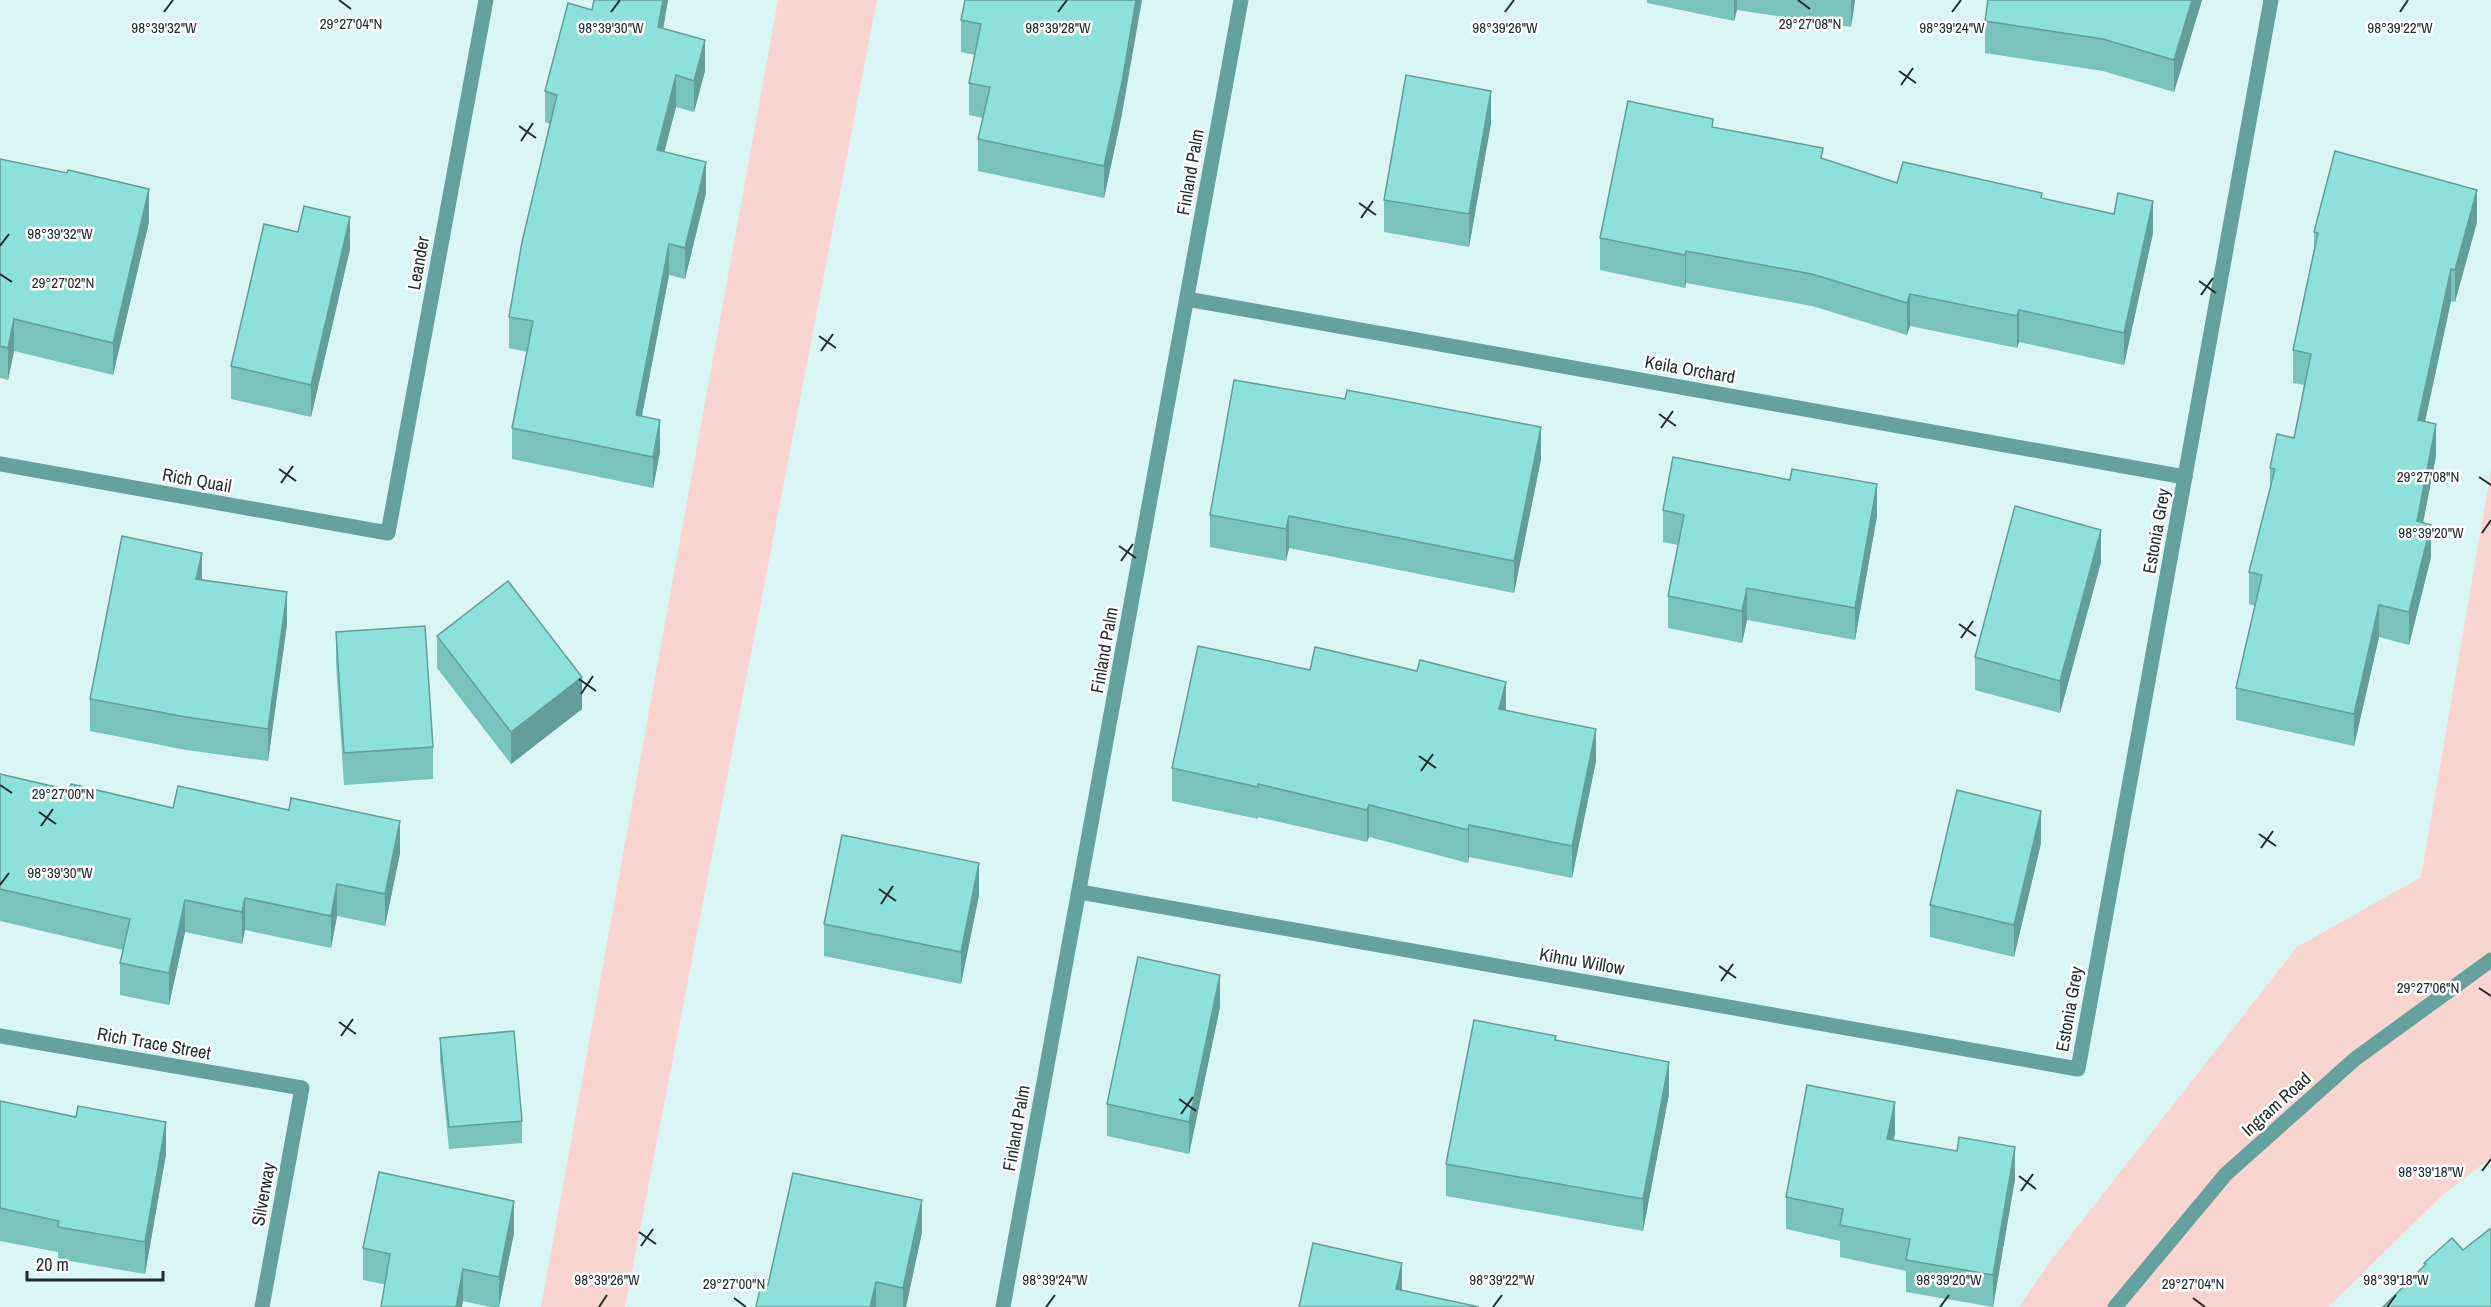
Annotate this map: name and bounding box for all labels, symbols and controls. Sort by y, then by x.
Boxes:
text: 29°27'04"N [320,13,382,34]
text: 29°27'08"N [1779,13,1841,34]
text: 98°39'32"W [131,17,197,38]
text: 98°39'30"W [578,17,644,38]
text: 98°39'28"W [1025,17,1091,38]
text: 98°39'26"W [1472,17,1538,38]
text: 98°39'24"W [1919,17,1985,38]
text: 98°39'22"W [2367,17,2433,38]
street label: Finland Palm [1170,127,1210,217]
text: 98°39'32"W [27,223,93,244]
street label: Leander [401,234,435,292]
text: 29°27'02"N [32,272,94,293]
street label: Keila Orchard [1643,349,1737,389]
street label: Rich Quail [160,462,234,498]
text: 29°27'08"N [2397,466,2459,487]
street label: Estonia Grey [2136,486,2176,576]
text: 98°39'20"W [2398,522,2464,543]
street label: Finland Palm [1084,605,1124,695]
text: 29°27'00"N [32,783,94,804]
text: 98°39'30"W [27,862,93,883]
street label: Kihnu Willow [1537,941,1627,981]
street label: Estonia Grey [2049,964,2089,1054]
text: 29°27'06"N [2397,977,2459,998]
street label: Rich Trace Street [95,1021,213,1065]
street label: Ingram Road [2236,1066,2316,1142]
street label: Finland Palm [996,1083,1036,1173]
street label: Silverway [245,1160,281,1228]
text: 98°39'18"W [2398,1161,2464,1182]
scale bar [27,1244,164,1282]
text: 20 m [36,1252,69,1277]
text: 98°39'26"W [574,1269,640,1290]
text: 98°39'24"W [1022,1269,1088,1290]
text: 98°39'22"W [1469,1269,1535,1290]
text: 98°39'20"W [1916,1269,1982,1290]
text: 98°39'18"W [2363,1269,2429,1290]
text: 29°27'00"N [703,1273,765,1294]
text: 29°27'04"N [2162,1273,2224,1294]

